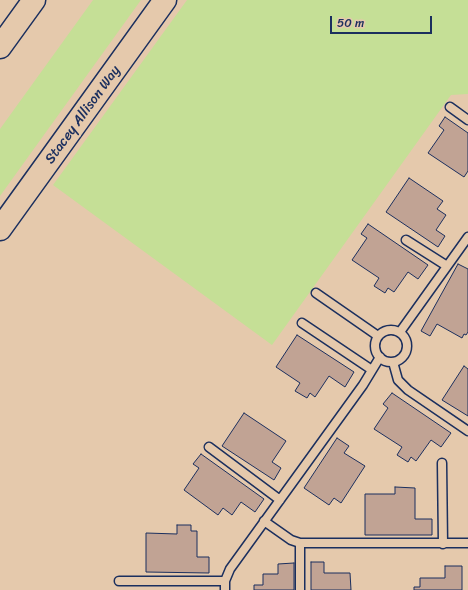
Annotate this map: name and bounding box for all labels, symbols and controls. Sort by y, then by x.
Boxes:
scale bar [332,8,434,34]
text: 50 m [337,12,364,34]
street label: Stacey Allison Way [42,63,124,167]

